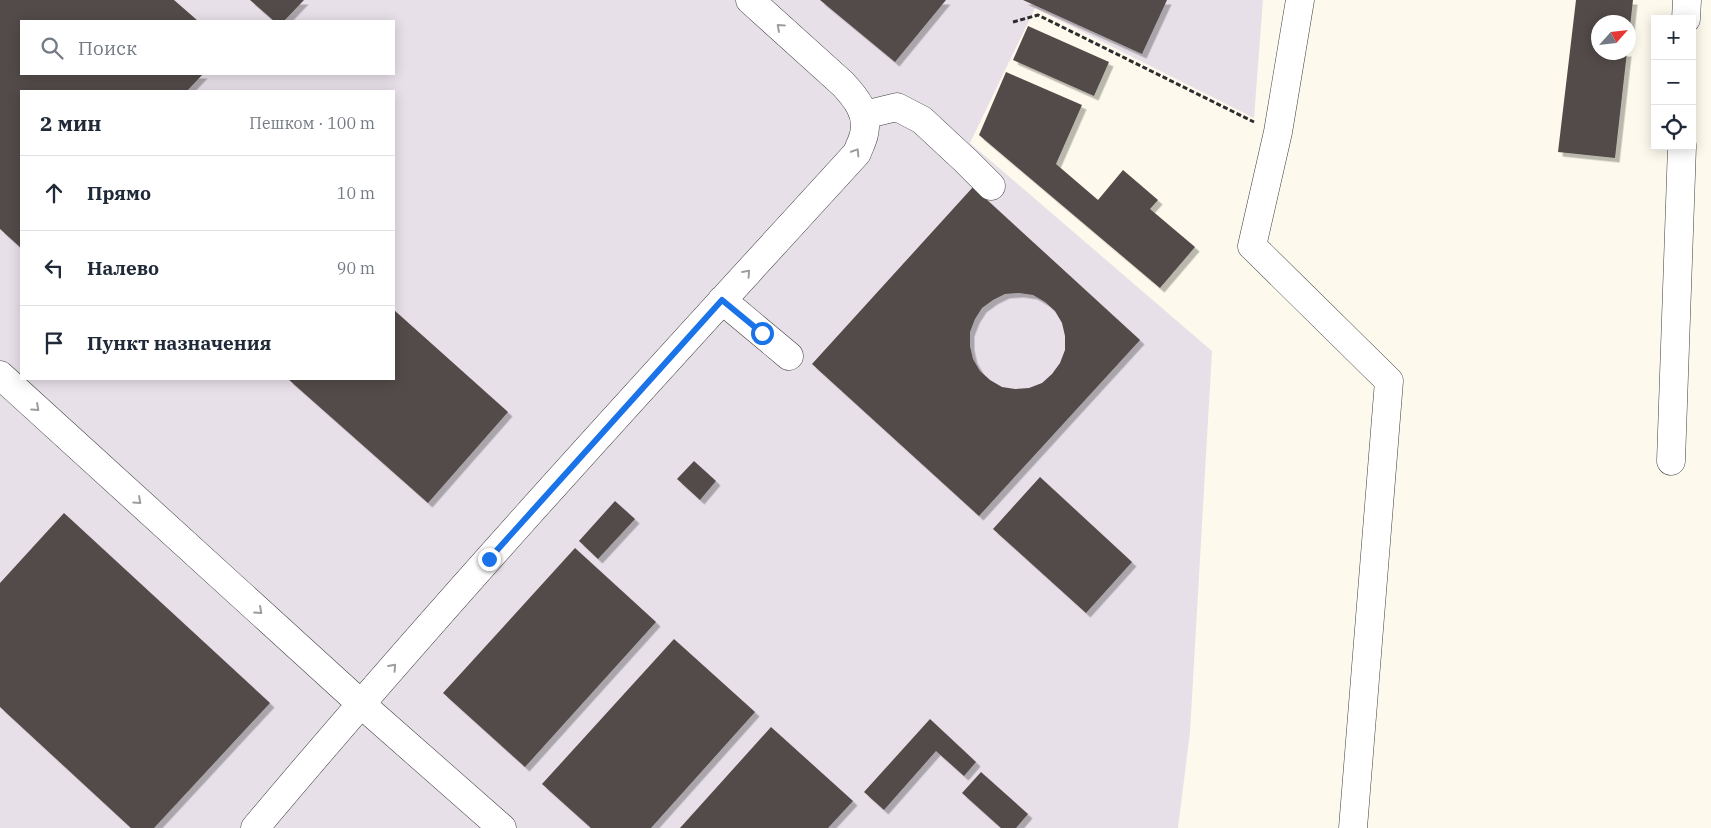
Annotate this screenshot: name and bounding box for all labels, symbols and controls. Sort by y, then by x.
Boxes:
north arrow [1591,15,1636,60]
map controls [1651,15,1696,150]
button: + [1651,15,1696,60]
search box [20,20,395,75]
one-way arrow [777,24,786,33]
icon: search [38,34,66,62]
text: Поиск [78,36,137,60]
button: − [1651,60,1696,105]
button: locate [1651,105,1696,150]
text: 2 мин [40,109,102,137]
text: Пешком · 100 m [249,113,375,133]
one-way arrow [849,148,859,157]
icon: ahead [40,179,68,207]
text: Прямо [87,181,151,205]
text: 10 m [337,183,375,203]
icon: left [40,254,68,282]
text: Налево [87,256,159,280]
text: 90 m [337,258,375,278]
one-way arrow [741,269,750,278]
route start [751,322,774,345]
icon: arrive [40,329,68,357]
text: Пункт назначения [87,331,271,355]
one-way arrow [31,402,40,411]
one-way arrow [133,495,142,504]
route end [478,548,501,571]
one-way arrow [253,605,262,614]
one-way arrow [387,663,396,672]

